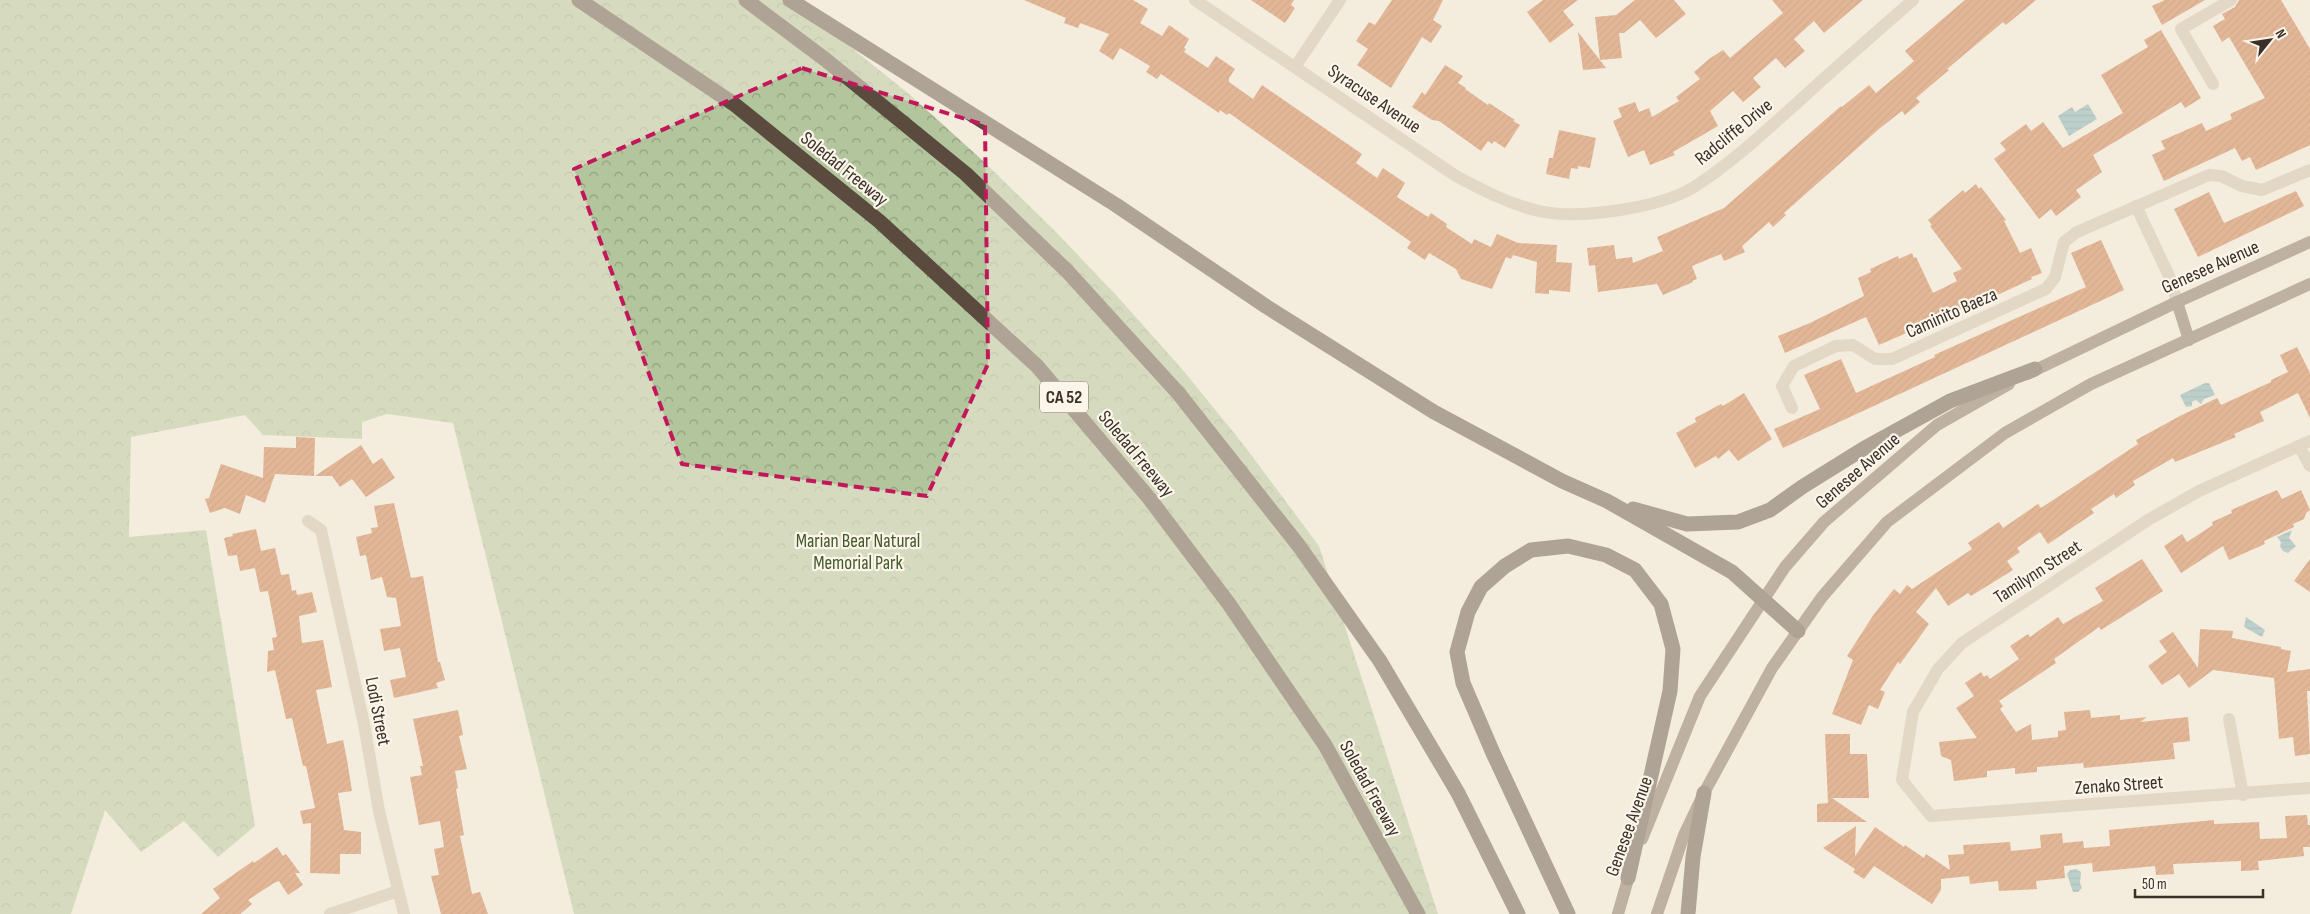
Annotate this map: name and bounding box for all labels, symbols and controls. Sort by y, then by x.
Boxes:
north arrow [2245,15,2295,65]
text: N [2272,26,2290,41]
street label: Syracuse Avenue [1323,60,1425,139]
street label: Radcliffe Drive [1691,94,1777,170]
street label: Soledad Freeway [796,127,893,212]
street label: Genesee Avenue [2158,236,2263,299]
street label: Caminito Baeza [1902,283,2001,344]
road number: CA 52 [1040,382,1088,412]
street label: Soledad Freeway [1093,406,1179,502]
street label: Genesee Avenue [1811,428,1905,514]
park label: Marian Bear Natural Memorial Park [796,530,920,575]
street label: Tamilynn Street [1990,535,2086,609]
street label: Lodi Street [360,675,395,748]
street label: Soledad Freeway [1334,737,1406,841]
street label: Zenako Street [2074,771,2164,800]
street label: Genesee Avenue [1601,773,1658,880]
scale bar [2135,866,2262,898]
text: 50 m [2142,875,2167,894]

